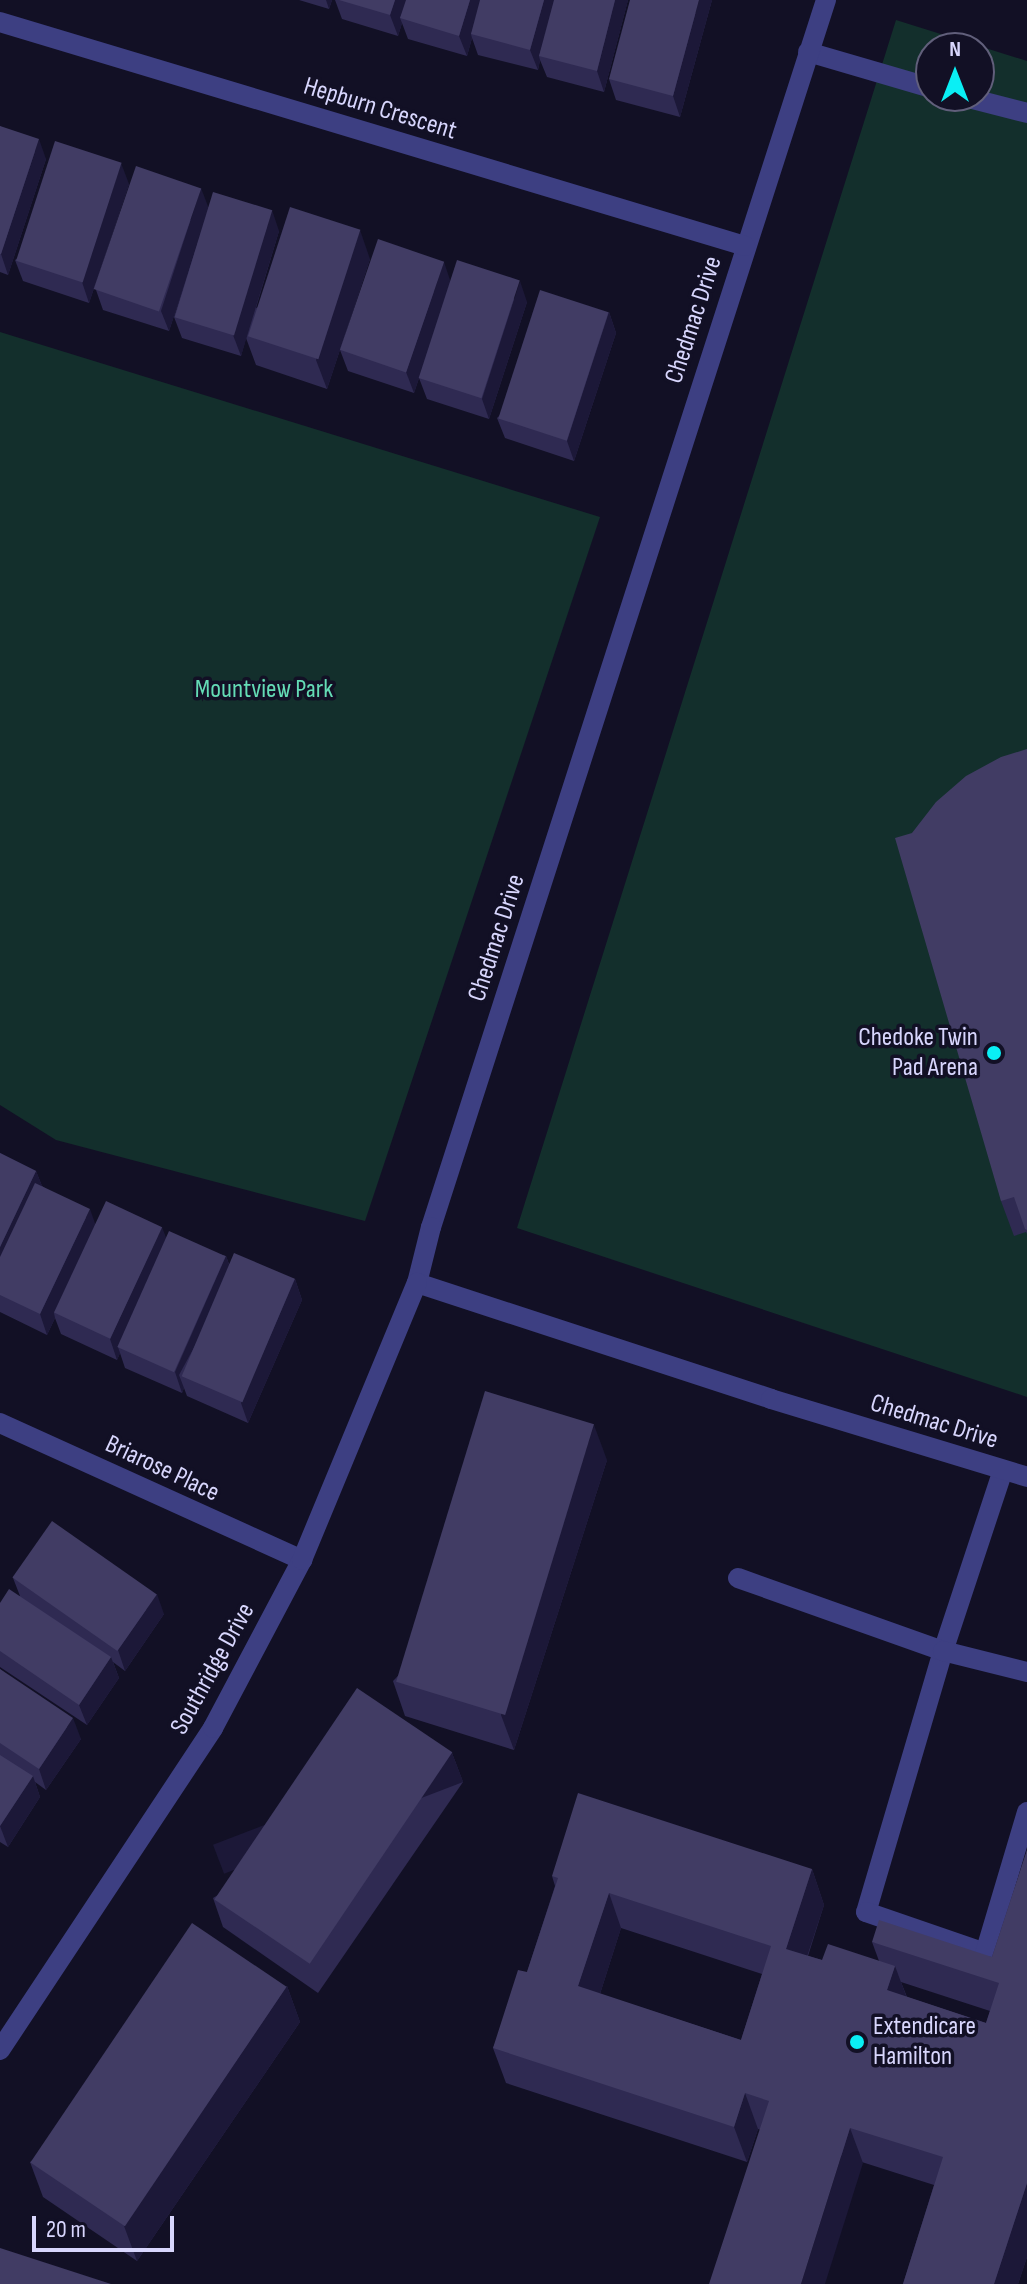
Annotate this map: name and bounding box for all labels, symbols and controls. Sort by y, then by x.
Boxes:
north arrow [915,32,995,112]
text: N [949,36,961,63]
street label: Hepburn Crescent [300,71,460,147]
street label: Chedmac Drive [659,253,729,387]
park label: Mountview Park [195,674,333,706]
street label: Chedmac Drive [462,871,532,1005]
place label: Chedoke Twin Pad Arena [858,1022,978,1084]
marker: Chedoke Twin Pad Arena [985,1044,1003,1062]
street label: Chedmac Drive [866,1388,1002,1456]
street label: Briarose Place [100,1429,224,1509]
street label: Southridge Drive [164,1598,262,1740]
place label: Extendicare Hamilton [873,2011,976,2072]
marker: Extendicare Hamilton [848,2033,866,2051]
scale bar [36,2200,178,2250]
text: 20 m [46,2215,86,2244]

